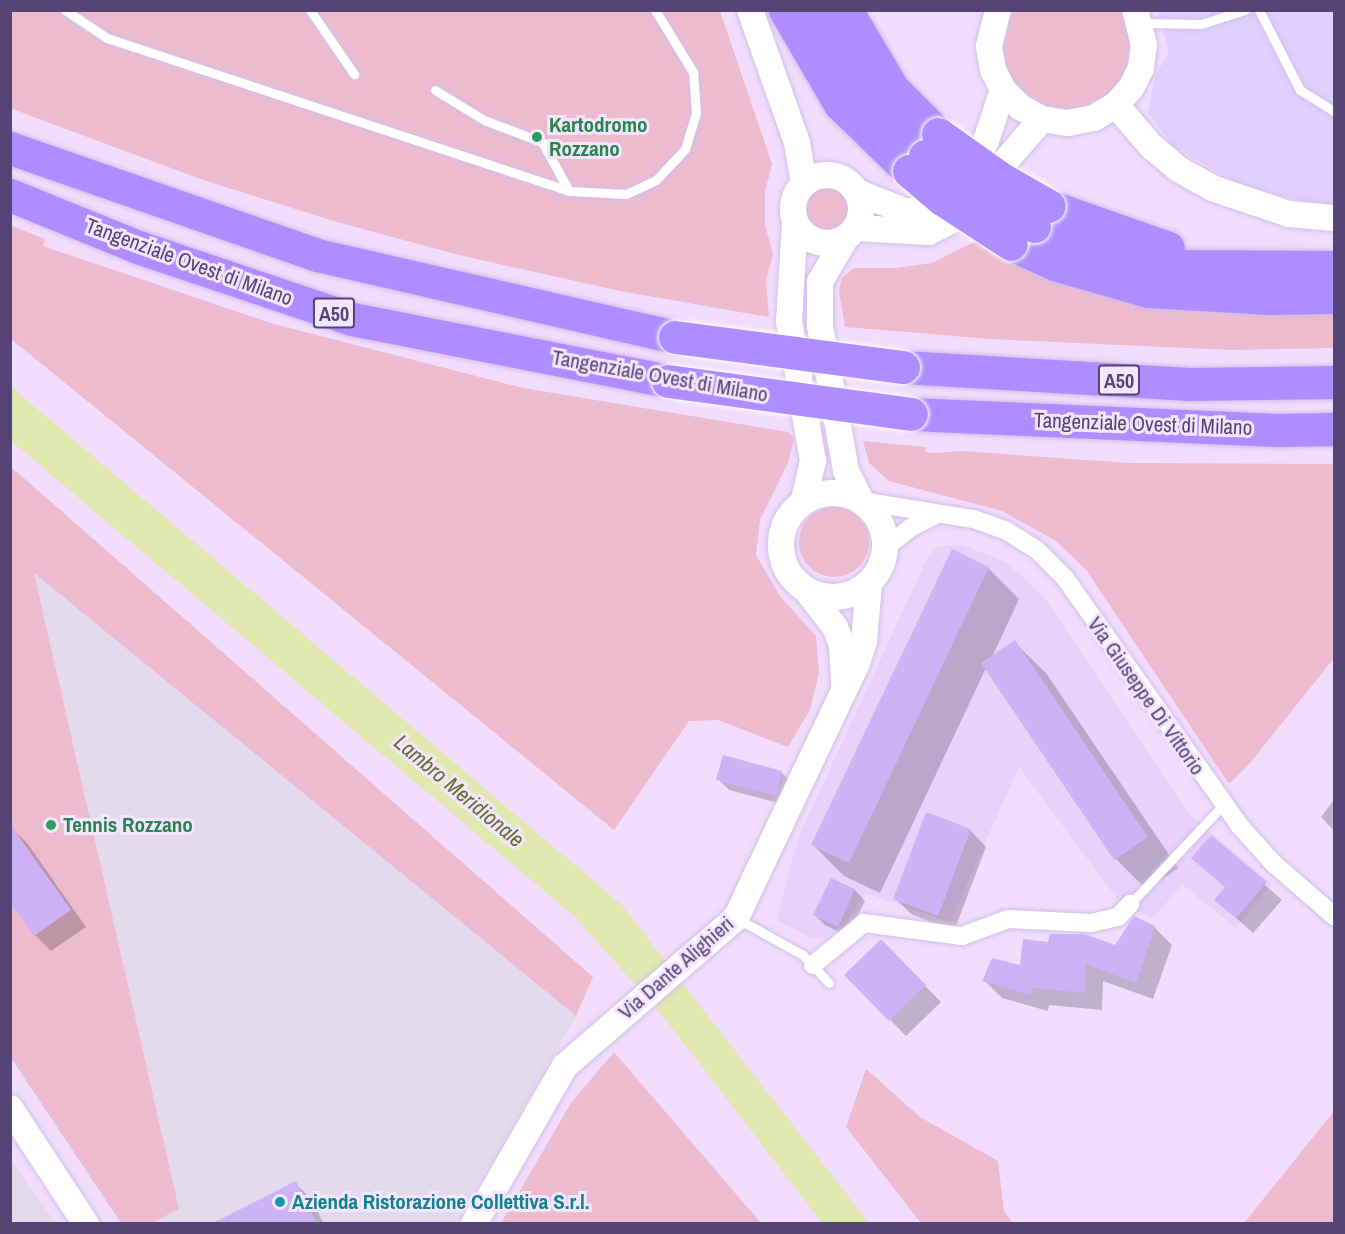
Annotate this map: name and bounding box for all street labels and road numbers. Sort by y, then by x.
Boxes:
street label: Tangenziale Ovest di Milano [82,213,296,311]
road number: A50 [312,296,356,330]
street label: Tangenziale Ovest di Milano [550,345,770,407]
road number: A50 [1096,363,1142,397]
street label: Tangenziale Ovest di Milano [1033,408,1253,440]
street label: Via Giuseppe Di Vittorio [1082,612,1210,780]
street label: Via Dante Alighieri [613,911,739,1025]

